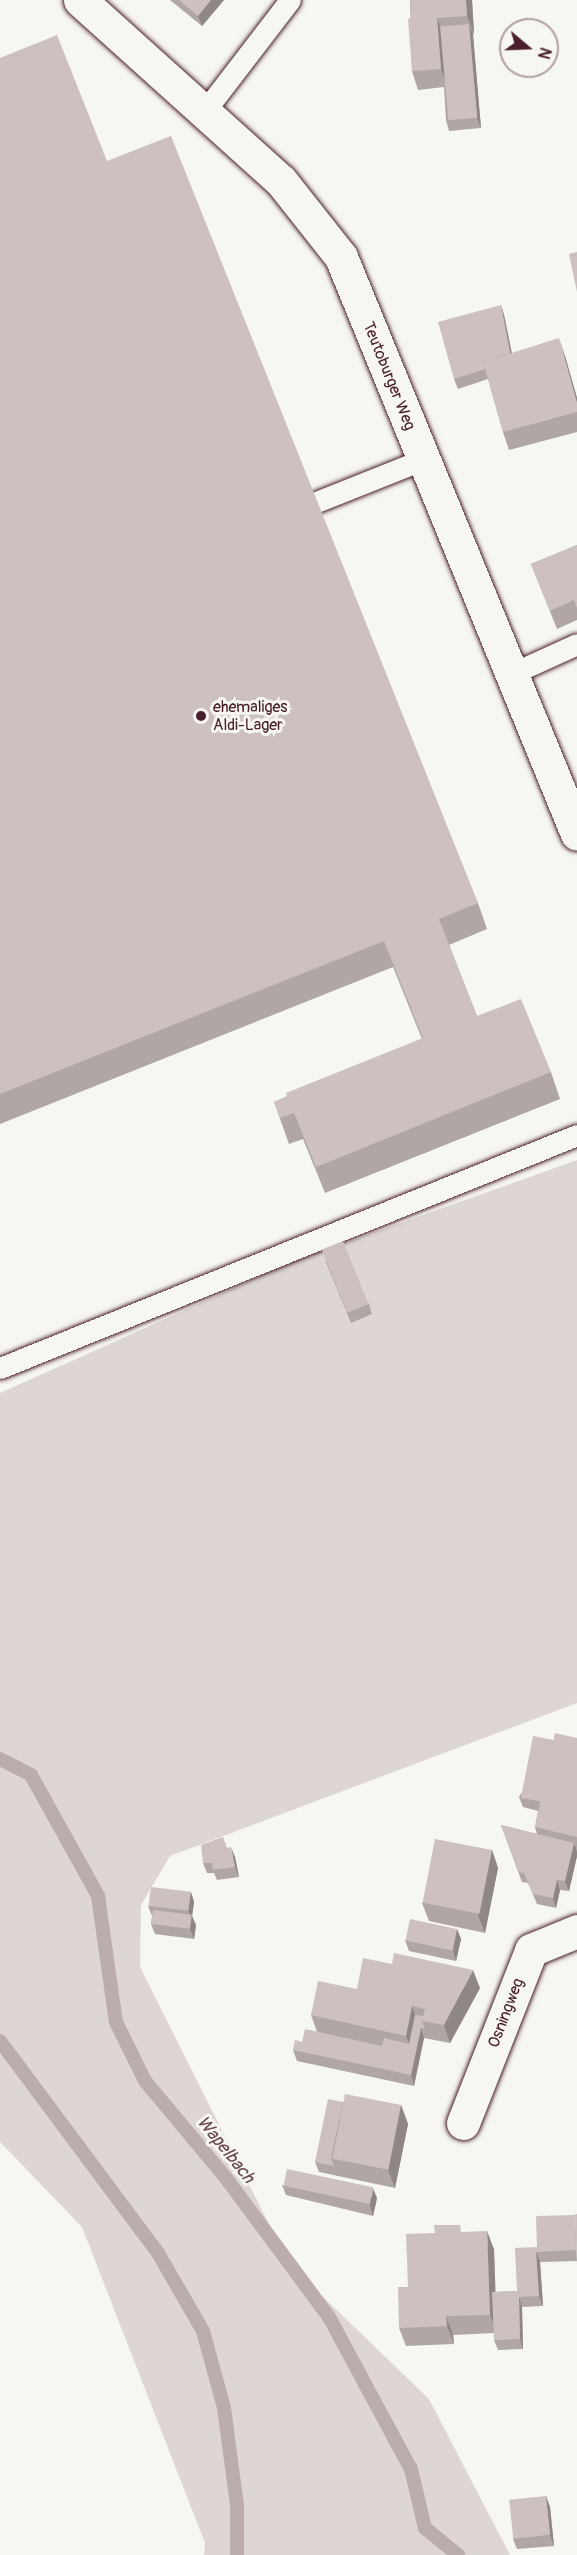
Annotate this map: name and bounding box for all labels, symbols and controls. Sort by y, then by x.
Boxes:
north arrow [499,18,559,78]
text: N [533,45,555,62]
street label: Teutoburger Weg [359,319,419,433]
place label: ehemaliges Aldi-Lager [213,697,288,735]
marker: ehemaliges Aldi-Lager [194,709,208,723]
street label: Osningweg [484,1976,528,2050]
water label: Wapelbach [191,2112,259,2188]

